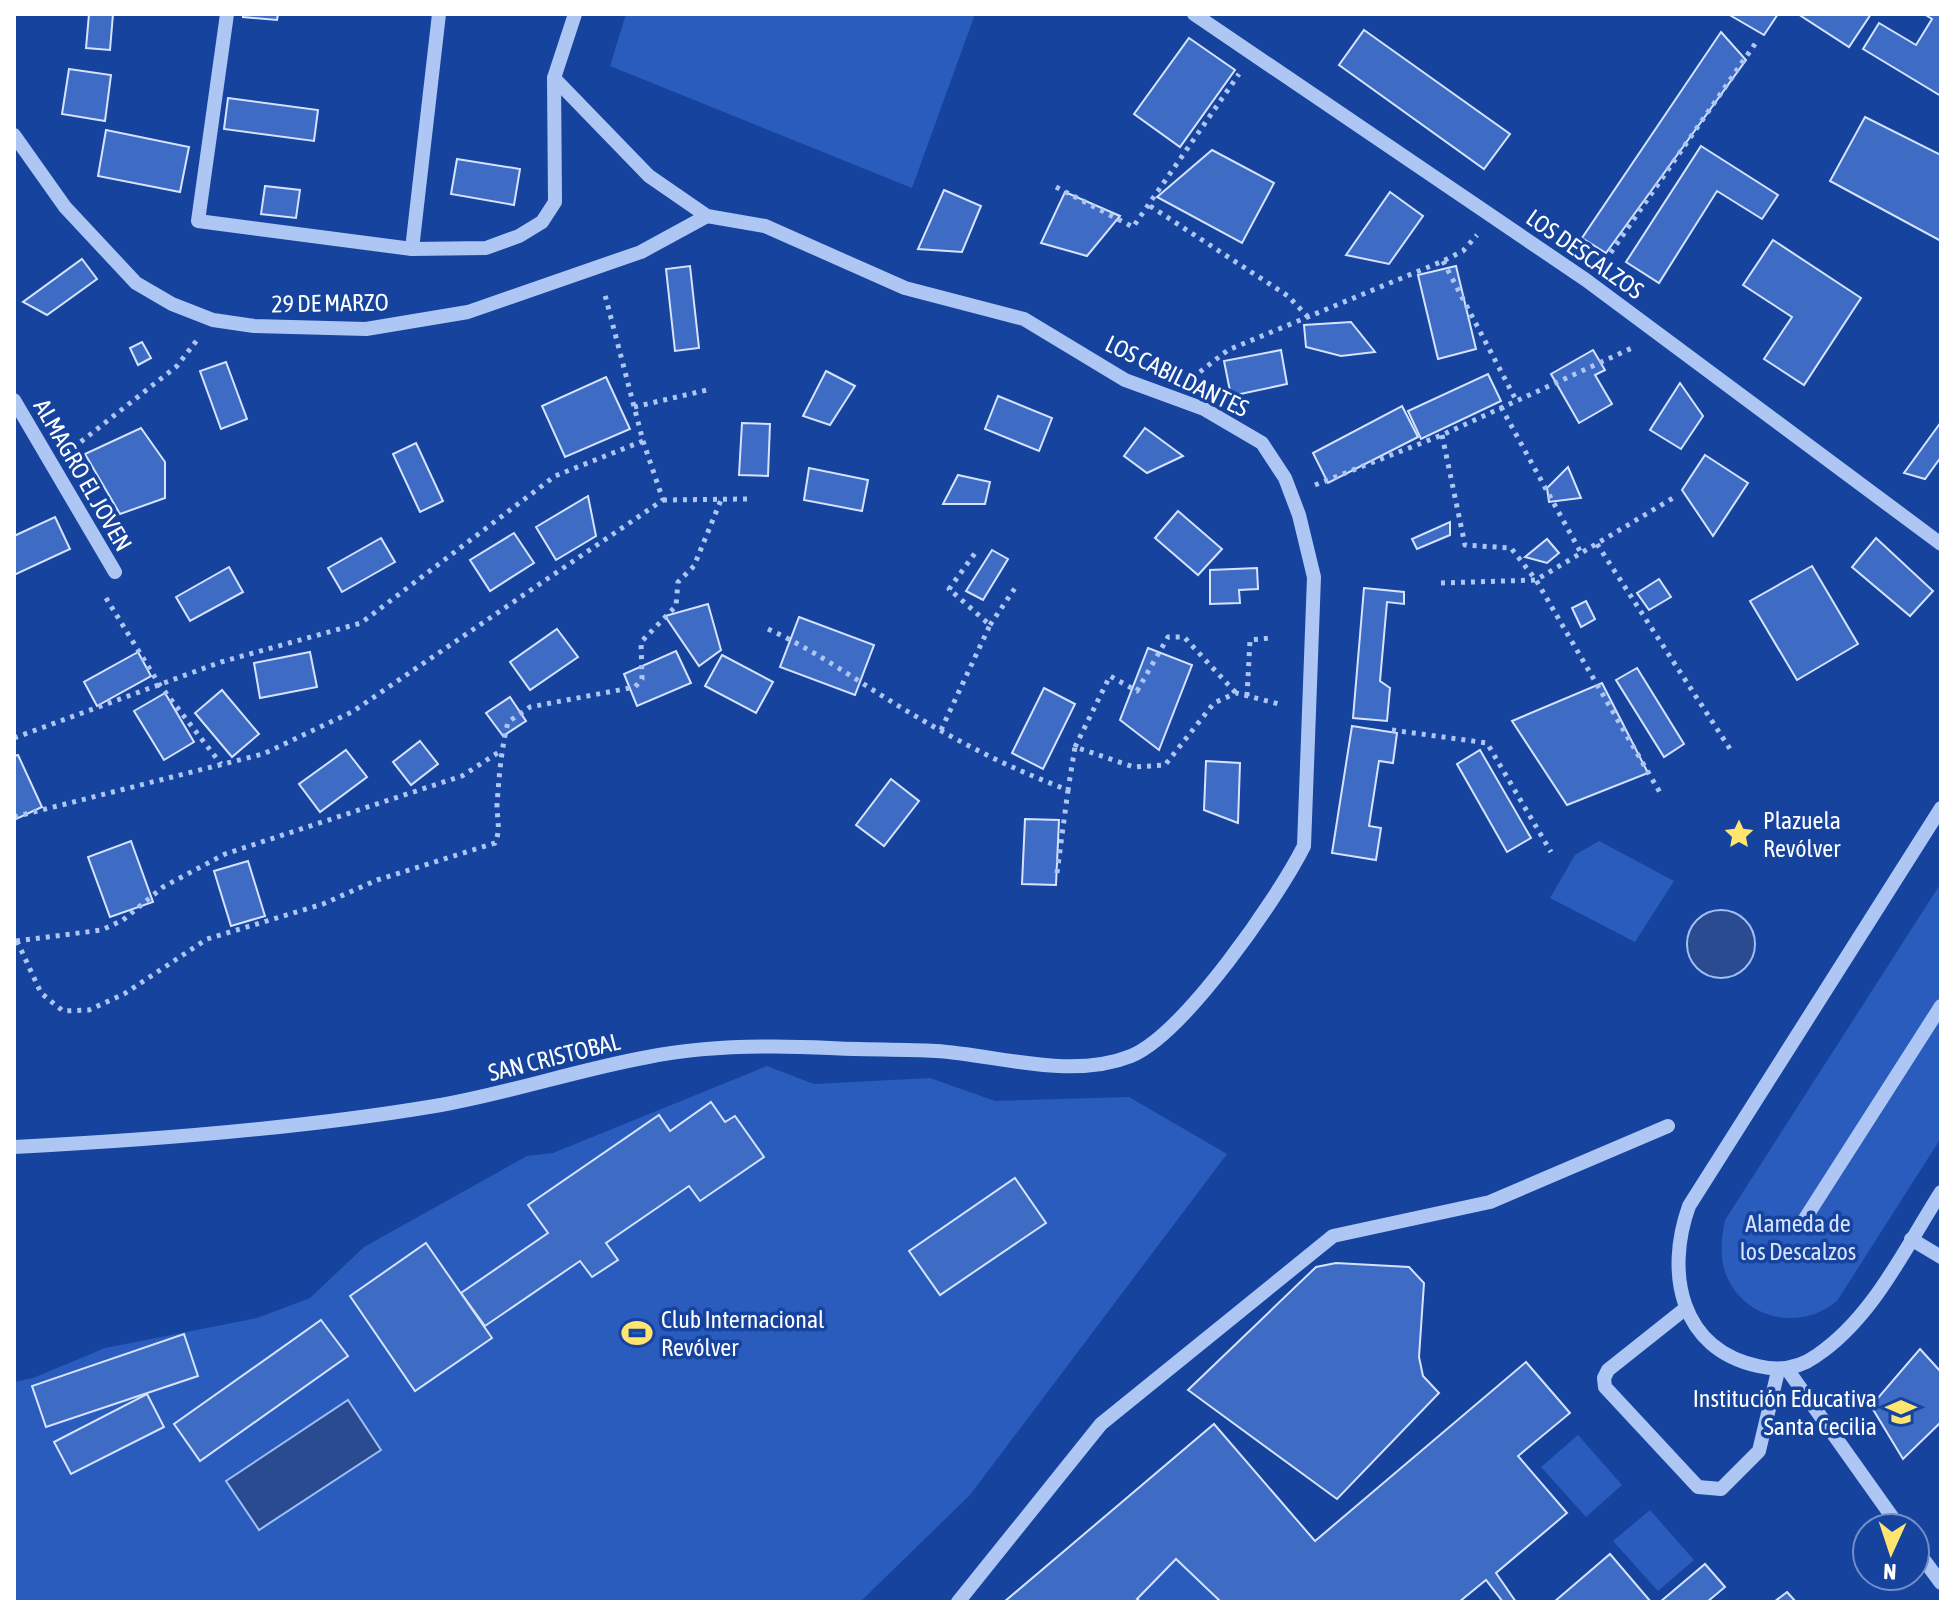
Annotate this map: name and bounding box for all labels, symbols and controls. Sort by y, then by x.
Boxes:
street label: LOS DESCALZOS [1521,204,1649,304]
street label: 29 DE MARZO [271,288,389,318]
street label: LOS CABILDANTES [1101,330,1253,422]
street label: ALMAGRO EL JOVEN [29,394,137,556]
place label: Plazuela Revólver [1763,807,1841,862]
place icon: Plazuela Revólver [1722,817,1756,851]
street label: SAN CRISTOBAL [485,1027,623,1086]
park label: Alameda de los Descalzos [1740,1210,1856,1265]
place label: Club Internacional Revólver [661,1306,825,1361]
sports icon: Club Internacional Revólver [620,1316,654,1350]
place label: Institución Educativa Santa Cecilia [1693,1385,1877,1440]
school or university icon: Institución Educativa Santa Cecilia [1884,1395,1918,1429]
north arrow [1851,1512,1931,1592]
text: N [1883,1559,1897,1585]

